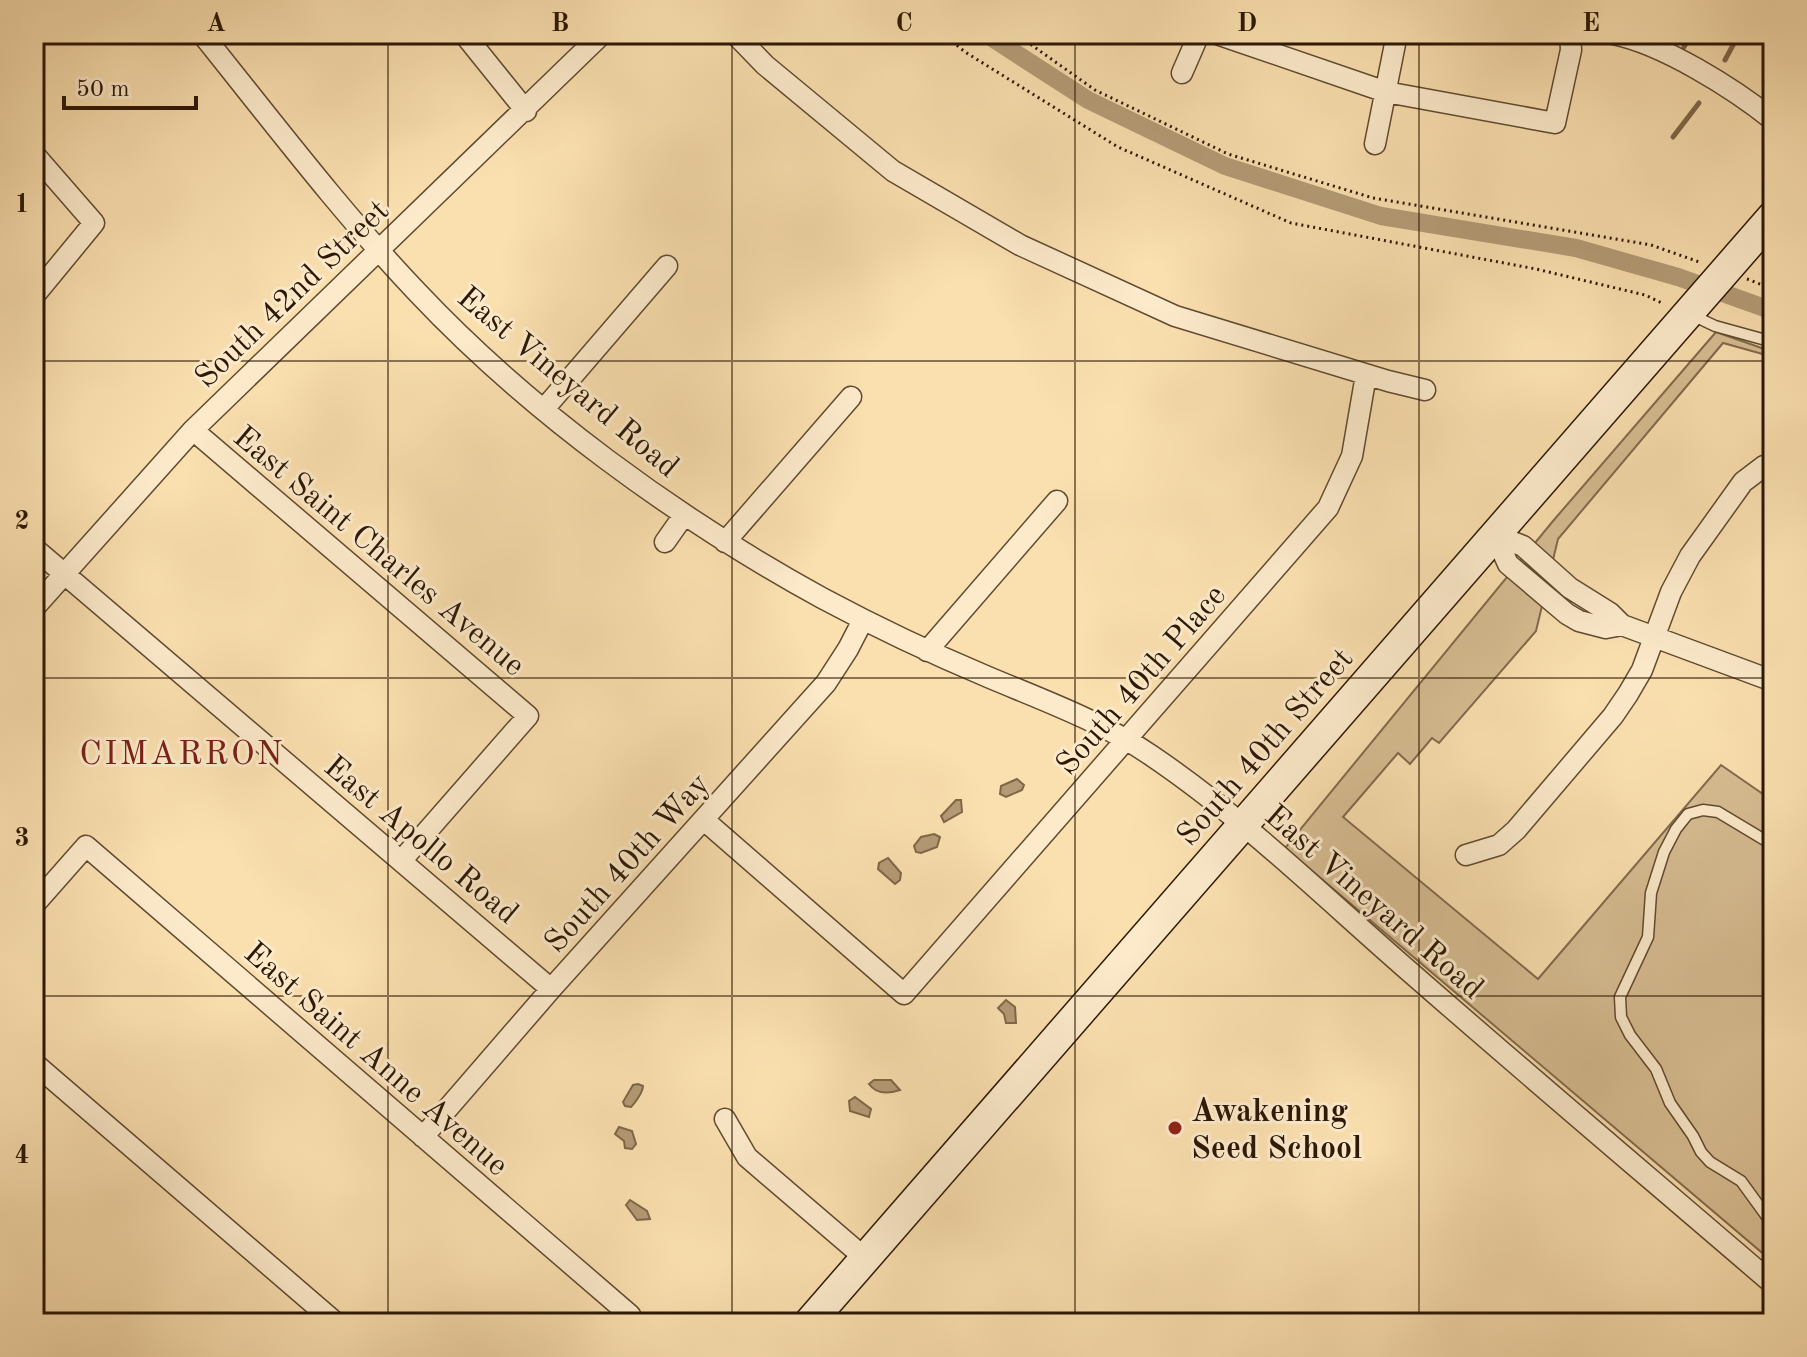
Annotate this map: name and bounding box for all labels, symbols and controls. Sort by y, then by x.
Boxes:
text: A [206,11,226,37]
text: B [551,11,569,37]
text: C [895,11,913,37]
text: D [1237,11,1257,37]
text: E [1582,11,1600,37]
scale bar [64,60,196,110]
text: 50 m [76,78,130,102]
text: 1 [14,192,30,218]
street label: South 42nd Street [190,195,396,395]
street label: East Vineyard Road [450,282,684,485]
street label: East Saint Charles Avenue [226,421,530,683]
text: 2 [14,509,30,535]
street label: South 40th Place [1051,580,1233,782]
street label: South 40th Street [1172,643,1360,853]
district label: CIMARRON [79,738,285,772]
street label: East Apollo Road [317,751,523,931]
street label: South 40th Way [540,768,717,960]
street label: East Vineyard Road [1258,800,1488,1006]
text: 3 [14,826,30,852]
street label: East Saint Anne Avenue [237,937,513,1183]
place label: Awakening Seed School [1191,1097,1362,1166]
marker: Awakening Seed School [1166,1119,1184,1137]
text: 4 [14,1143,30,1169]

